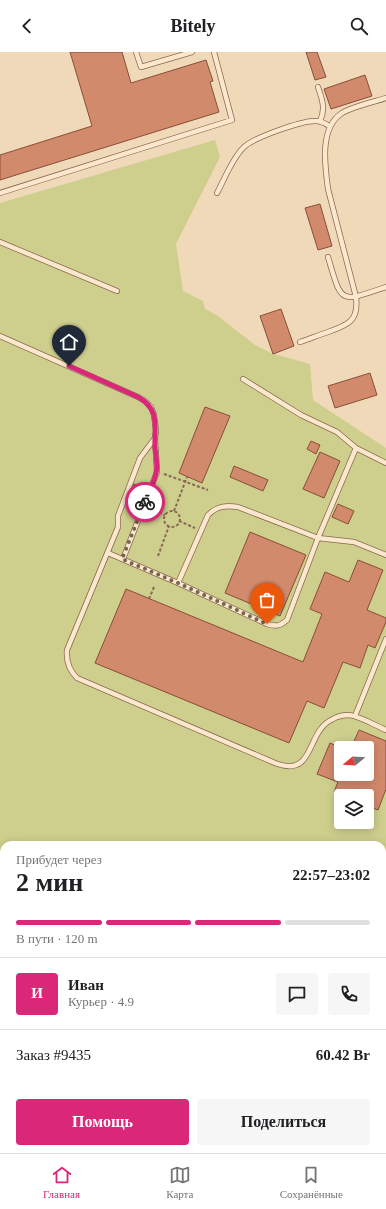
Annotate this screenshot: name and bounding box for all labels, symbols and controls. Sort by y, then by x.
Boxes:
icon: back [16,15,38,37]
icon: search [348,15,370,37]
text: Bitely [171,16,216,36]
pin [52,325,86,366]
icon: home [58,331,80,353]
courier [125,482,165,522]
icon: bike [134,491,156,513]
pin [250,583,284,624]
icon: bag [256,589,278,611]
north arrow [334,741,374,781]
map controls [334,741,374,829]
button: layers [334,789,374,829]
text: Прибудет через [16,852,102,867]
text: 22:57–23:02 [293,867,370,883]
text: 2 мин [16,868,83,897]
text: В пути · 120 m [16,931,98,946]
button: chat [276,973,318,1015]
button: phone [328,973,370,1015]
text: Иван [68,977,104,993]
text: И [31,985,43,1001]
text: Курьер · 4.9 [68,994,134,1009]
text: Заказ #9435 [16,1047,91,1063]
text: 60.42 Br [316,1047,370,1063]
button: Помощь [16,1099,189,1145]
button: Поделиться [197,1099,370,1145]
tab: Главная [43,1164,80,1200]
tab: Карта [166,1164,193,1200]
tab: Сохранённые [280,1164,343,1200]

